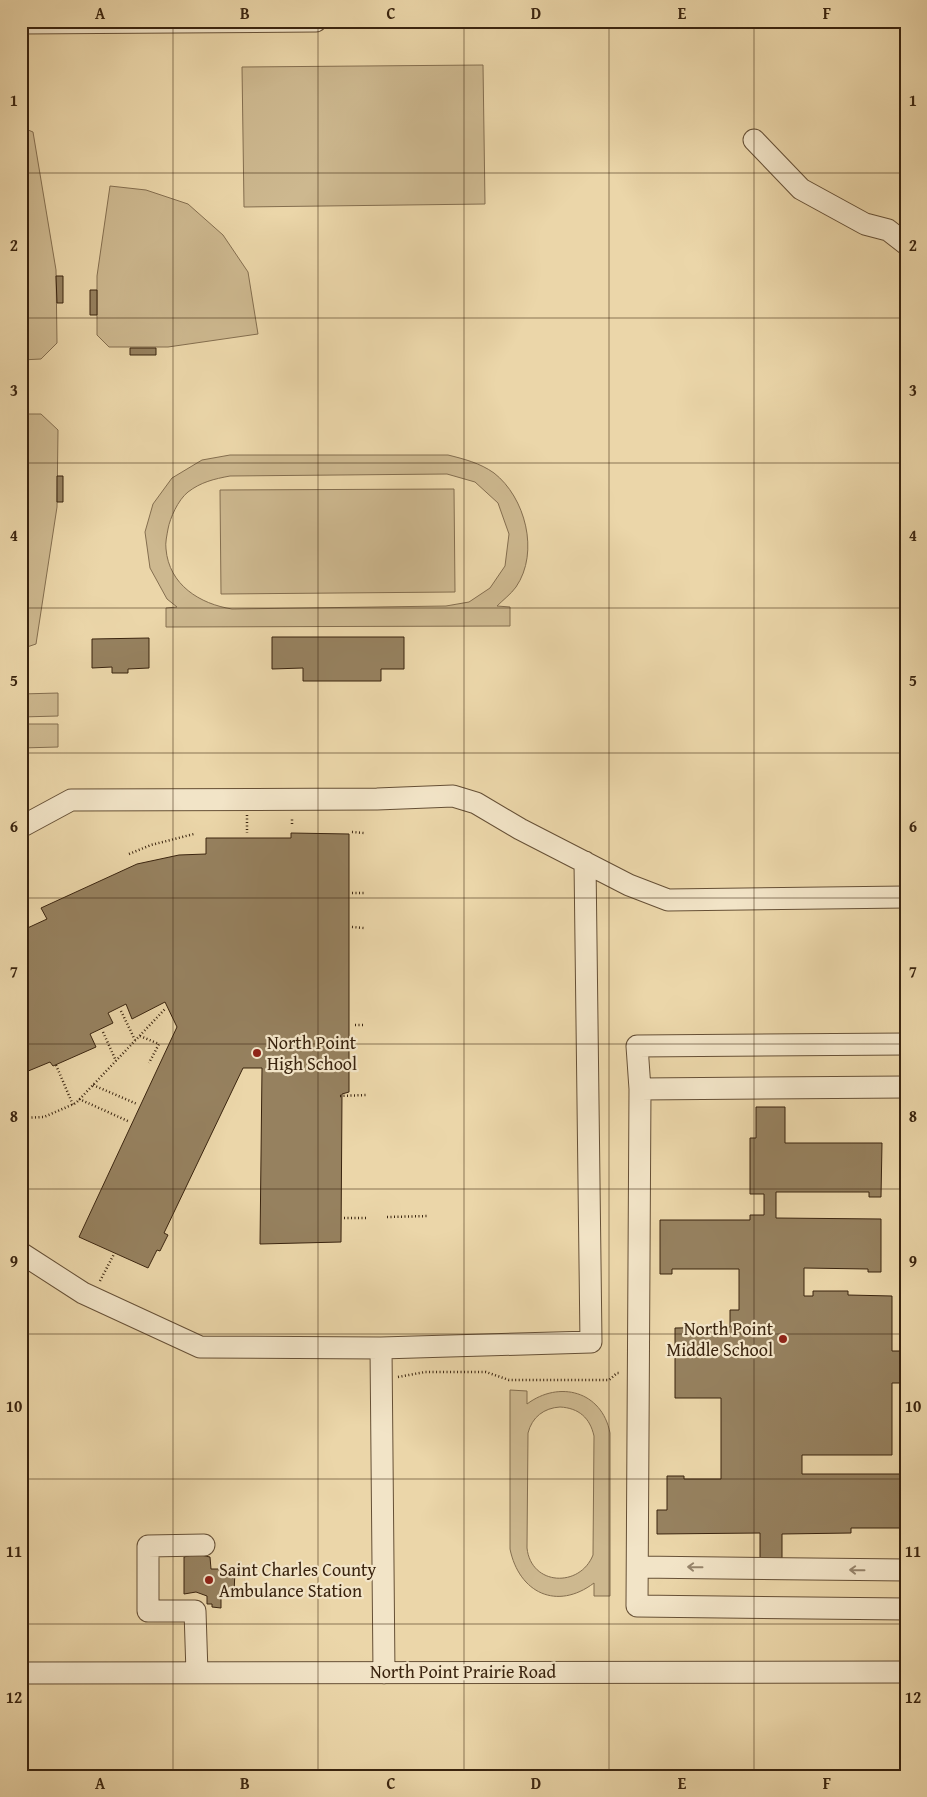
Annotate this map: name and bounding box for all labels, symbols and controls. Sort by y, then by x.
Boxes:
text: A [95,1,106,25]
text: B [240,1,250,25]
text: C [386,1,396,25]
text: D [531,1,541,25]
text: E [678,1,687,25]
text: F [823,1,831,25]
text: 1 [10,88,18,112]
text: 1 [909,88,917,112]
text: 2 [10,233,18,257]
text: 2 [909,233,917,257]
text: 3 [10,378,18,402]
text: 3 [909,378,917,402]
text: 4 [10,523,18,547]
text: 4 [909,523,917,547]
text: 5 [10,668,18,692]
text: 5 [909,668,917,692]
text: 6 [10,814,18,838]
text: 6 [909,814,917,838]
text: 7 [10,959,18,983]
text: 7 [909,959,917,983]
place label: North Point High School [267,1029,357,1077]
marker: North Point High School [251,1047,263,1059]
text: 8 [10,1104,18,1128]
text: 8 [909,1104,917,1128]
text: 9 [10,1249,18,1273]
text: 9 [909,1249,917,1273]
place label: North Point Middle School [666,1315,774,1363]
marker: North Point Middle School [777,1333,789,1345]
text: 10 [6,1394,22,1418]
text: 10 [905,1394,921,1418]
text: 11 [6,1539,22,1563]
text: 11 [905,1539,921,1563]
place label: Saint Charles County Ambulance Station [219,1556,376,1604]
one-way arrow [687,1562,703,1572]
one-way arrow [849,1565,866,1575]
marker: Saint Charles County Ambulance Station [203,1574,215,1586]
street label: North Point Prairie Road [370,1658,556,1685]
text: 12 [6,1685,22,1709]
text: 12 [905,1685,921,1709]
text: A [95,1771,106,1795]
text: B [240,1771,250,1795]
text: C [386,1771,396,1795]
text: D [531,1771,541,1795]
text: E [678,1771,687,1795]
text: F [823,1771,831,1795]

